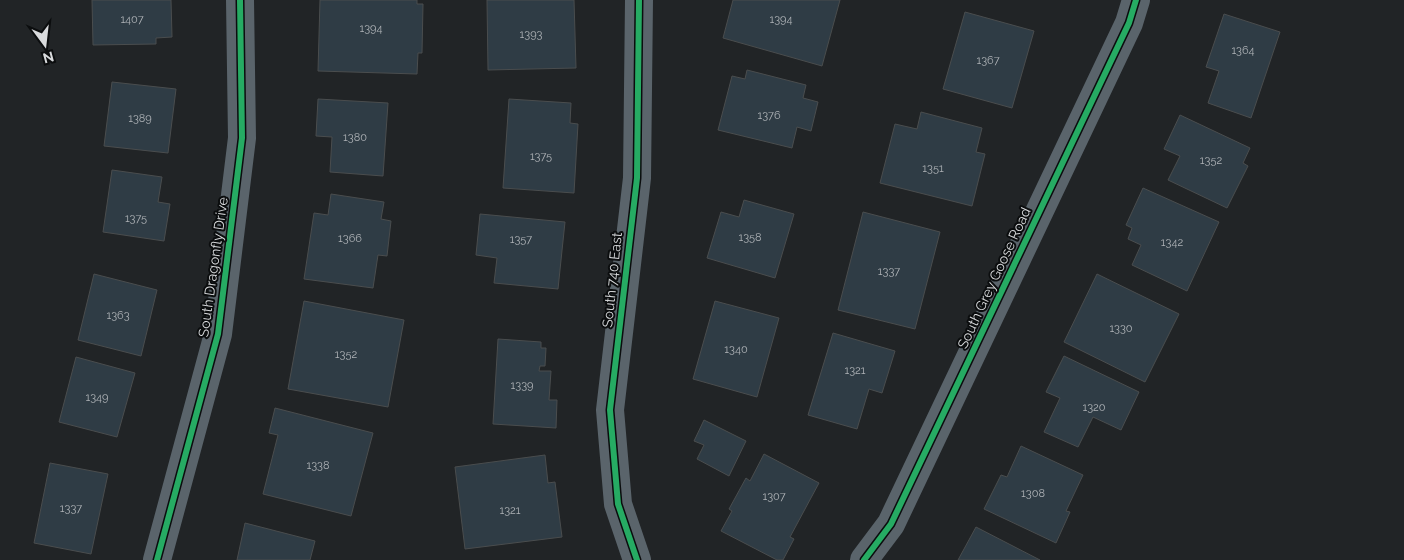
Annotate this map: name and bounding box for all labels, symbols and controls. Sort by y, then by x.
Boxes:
house number: 1407 [120,13,144,26]
house number: 1394 [769,13,793,26]
north arrow [20,20,70,70]
house number: 1394 [359,22,383,35]
house number: 1393 [520,28,543,41]
house number: 1364 [1231,44,1255,57]
text: N [41,48,56,67]
house number: 1367 [976,54,1000,67]
house number: 1376 [757,109,781,122]
house number: 1389 [128,112,152,125]
house number: 1380 [343,131,367,144]
house number: 1375 [530,150,552,163]
house number: 1352 [1200,154,1222,167]
house number: 1351 [922,162,944,175]
street label: South Dragonfly Drive [195,196,231,338]
street label: South Grey Goose Road [954,205,1034,351]
house number: 1375 [125,212,147,225]
street label: South 740 East [599,231,625,328]
house number: 1358 [738,231,762,244]
house number: 1366 [338,232,362,245]
house number: 1357 [510,233,532,246]
house number: 1342 [1161,236,1183,249]
house number: 1337 [878,265,900,278]
house number: 1363 [106,309,130,322]
house number: 1330 [1109,322,1133,335]
house number: 1340 [724,343,748,356]
house number: 1352 [335,348,357,361]
house number: 1321 [844,364,866,377]
house number: 1339 [511,379,533,392]
house number: 1349 [85,391,109,404]
house number: 1320 [1082,401,1106,414]
house number: 1338 [307,459,329,472]
house number: 1308 [1021,487,1045,500]
house number: 1307 [762,490,786,503]
house number: 1337 [60,502,82,515]
house number: 1321 [499,504,521,517]

